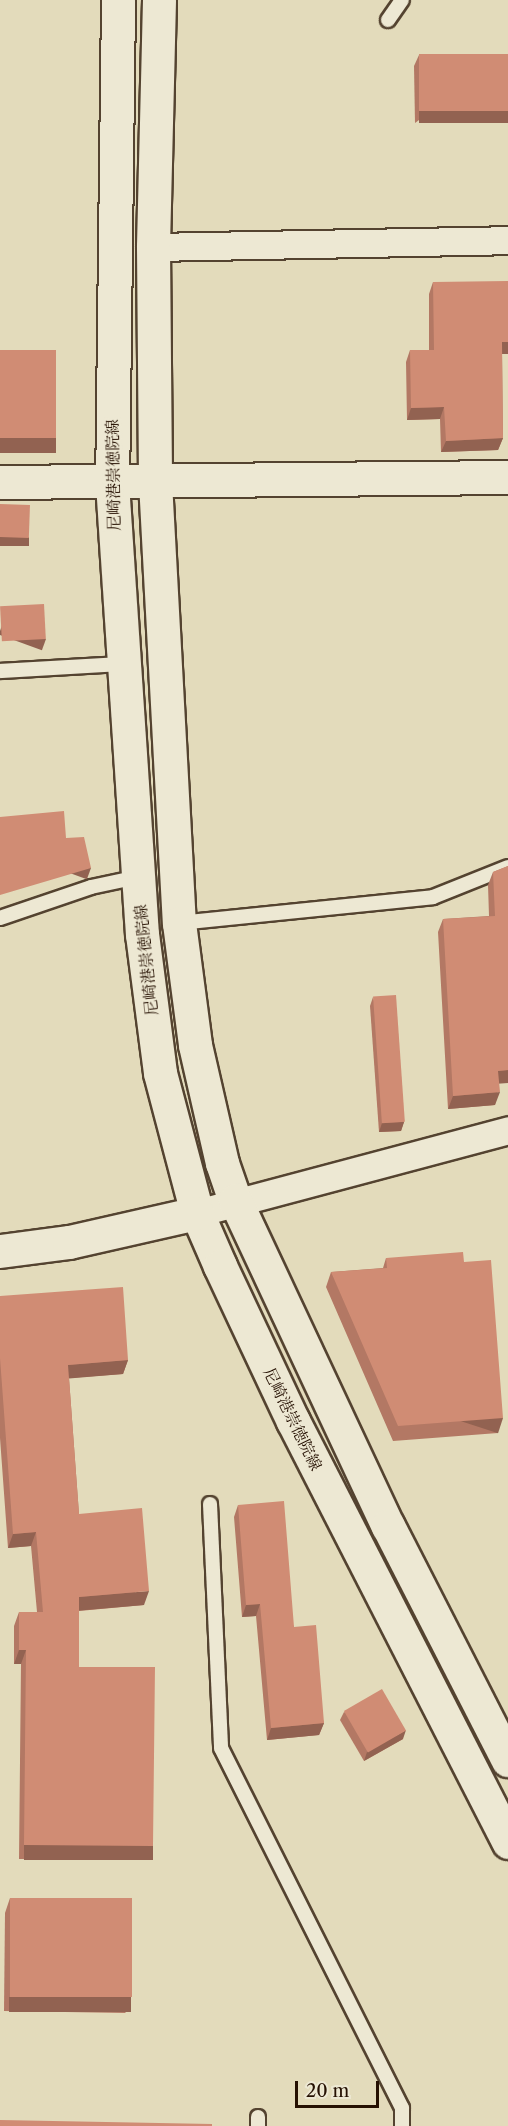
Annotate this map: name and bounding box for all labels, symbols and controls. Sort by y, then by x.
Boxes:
street label: 尼崎港崇徳院線 [102,419,124,531]
street label: 尼崎港崇徳院線 [131,903,161,1017]
street label: 尼崎港崇徳院線 [260,1364,326,1474]
scale bar [298,2069,382,2107]
text: 20 m [306,2080,349,2102]

